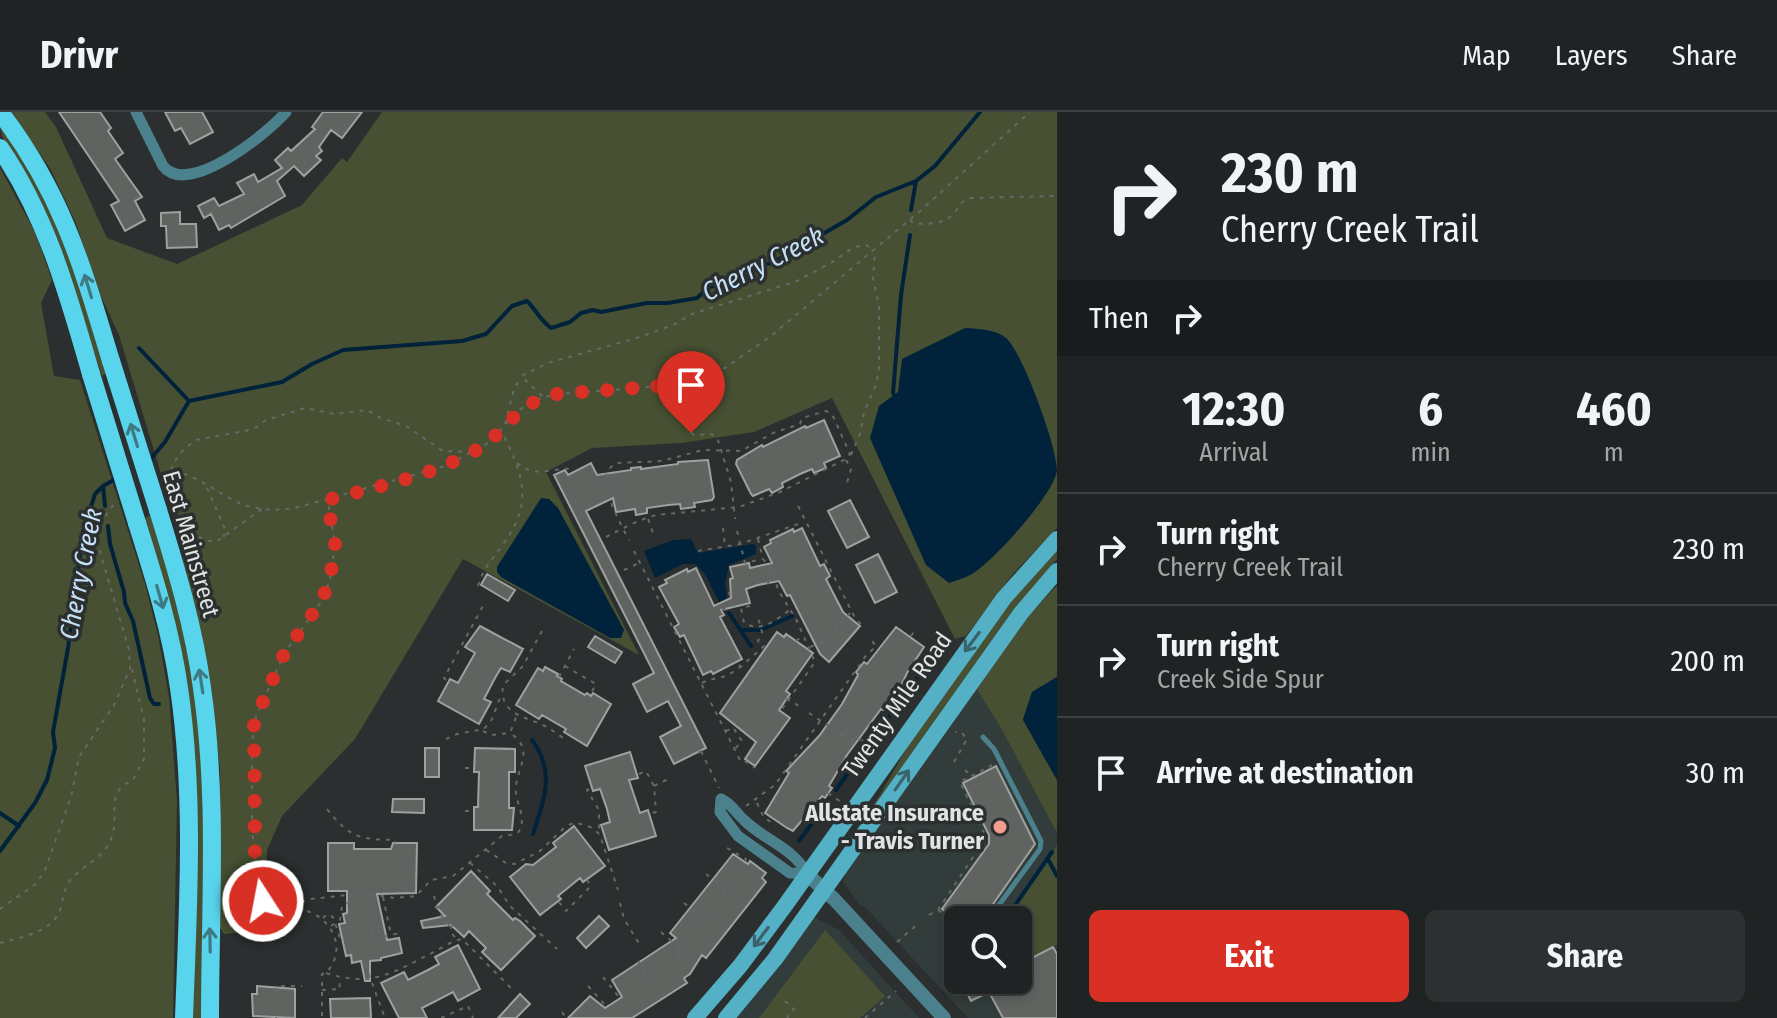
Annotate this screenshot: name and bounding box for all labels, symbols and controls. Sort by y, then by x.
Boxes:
text: Drivr [40,32,118,78]
text: Map [1462,39,1511,72]
text: Layers [1555,39,1628,72]
text: Share [1672,39,1737,72]
text: 230 m [1221,140,1358,207]
icon: right [1089,144,1193,248]
text: Cherry Creek Trail [1221,208,1479,252]
water label: Cherry Creek [697,220,829,308]
one-way arrow [80,274,95,300]
icon: right [1165,296,1209,340]
text: Then [1089,300,1149,336]
pin [657,351,725,433]
icon: arrive [669,363,713,407]
text: 12:30 [1182,380,1285,438]
text: 6 [1418,380,1443,438]
text: 460 [1576,380,1652,438]
one-way arrow [126,423,141,448]
text: Arrival [1199,437,1268,468]
text: min [1410,437,1451,468]
text: m [1604,437,1624,468]
street label: East Mainstreet [157,467,225,621]
water label: Cherry Creek [53,506,109,642]
text: Turn right [1157,516,1279,552]
icon: right [1089,527,1133,571]
text: 230 m [1673,531,1745,567]
text: Cherry Creek Trail [1157,552,1343,583]
one-way arrow [153,584,168,610]
street label: Twenty Mile Road [836,627,958,783]
text: Turn right [1157,628,1279,664]
one-way arrow [963,631,980,652]
icon: right [1089,639,1133,683]
text: 200 m [1670,643,1745,679]
text: Creek Side Spur [1157,664,1324,695]
one-way arrow [193,668,208,694]
icon: arrive [1089,751,1133,795]
text: Arrive at destination [1157,755,1414,791]
text: 30 m [1686,755,1745,791]
one-way arrow [894,770,910,792]
place label: Allstate Insurance - Travis Turner [804,799,984,855]
marker: Allstate Insurance - Travis Turner [991,818,1009,836]
position arrow [221,859,305,943]
map controls [944,906,1032,994]
button: search [944,906,1032,994]
button: Exit [1089,910,1409,1002]
button: Share [1425,910,1745,1002]
one-way arrow [753,926,770,947]
one-way arrow [202,927,218,954]

